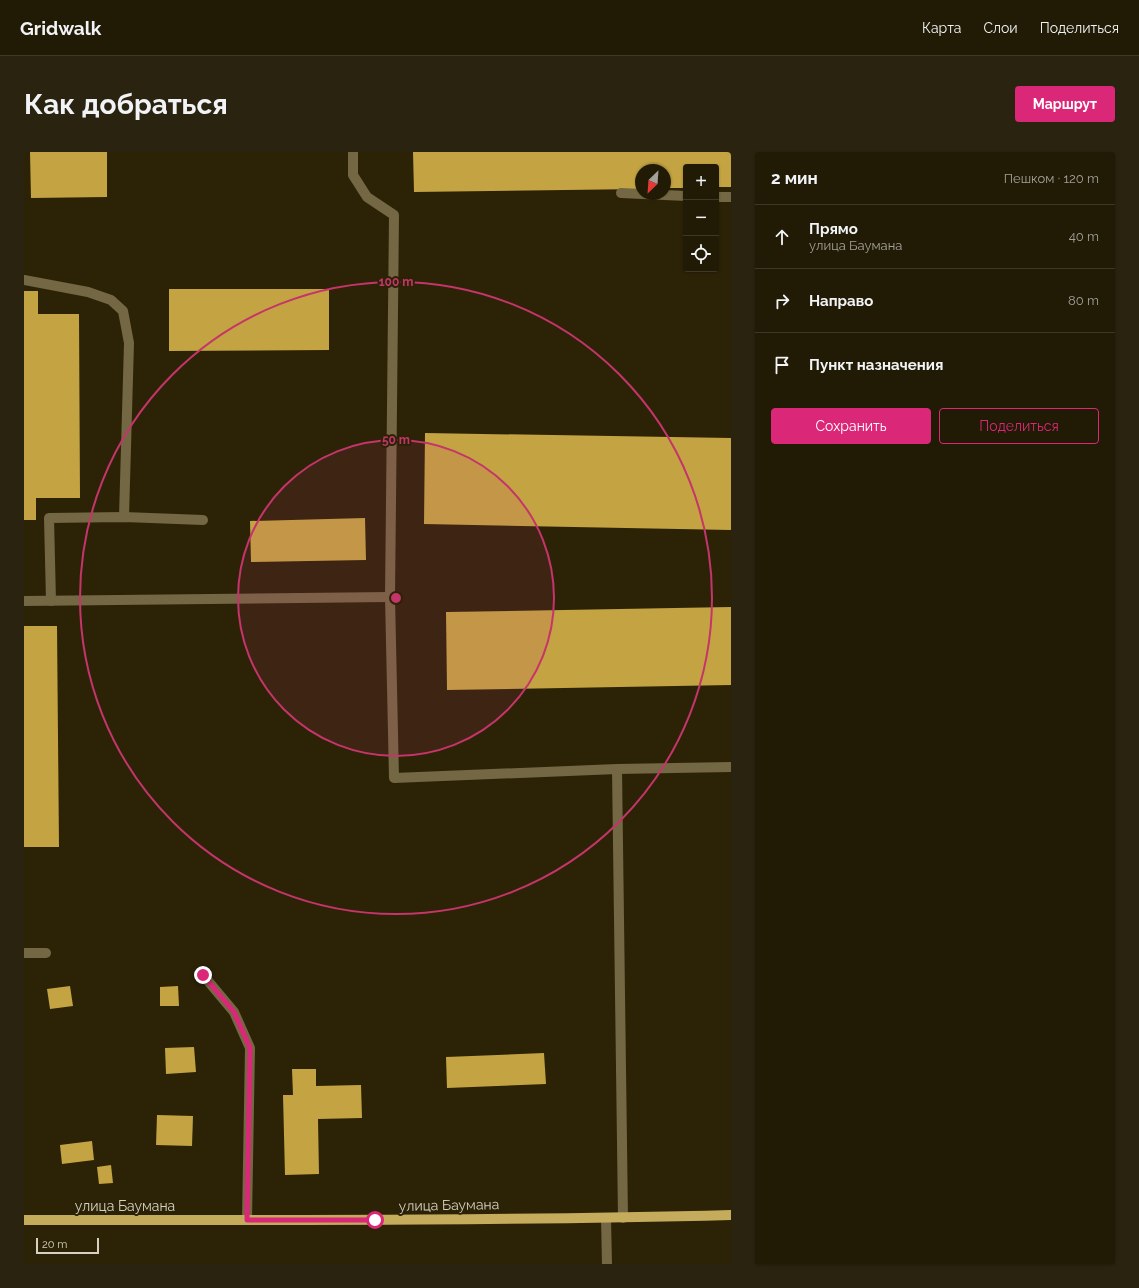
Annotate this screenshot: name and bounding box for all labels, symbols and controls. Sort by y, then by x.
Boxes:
text: Gridwalk [20,17,101,39]
text: Карта [922,20,961,36]
text: Слои [983,20,1018,36]
text: Поделиться [1040,20,1119,36]
button: Маршрут [1015,86,1115,122]
text: Как добраться [24,88,228,121]
north arrow [635,164,671,200]
map controls [683,164,719,272]
button: + [683,164,719,200]
text: 2 мин [771,168,818,188]
text: Пешком · 120 m [1004,171,1099,186]
button: − [683,200,719,236]
text: Прямо [809,220,858,238]
icon: ahead [771,226,793,248]
text: 40 m [1069,229,1099,244]
button: locate [683,236,719,272]
text: улица Баумана [809,238,902,253]
text: 100 m [379,275,413,289]
icon: right [771,290,793,312]
text: Направо [809,292,873,310]
text: 80 m [1068,293,1099,308]
icon: arrive [771,354,793,376]
text: Пункт назначения [809,356,943,374]
button: Сохранить [771,408,931,444]
button: Поделиться [939,408,1099,444]
text: 50 m [382,433,410,447]
centre of rings [389,591,403,605]
route end [194,966,212,984]
street label: улица Баумана [399,1196,499,1214]
street label: улица Баумана [75,1198,175,1214]
route start [366,1211,384,1229]
scale bar [36,1236,99,1255]
text: 20 m [42,1238,67,1251]

